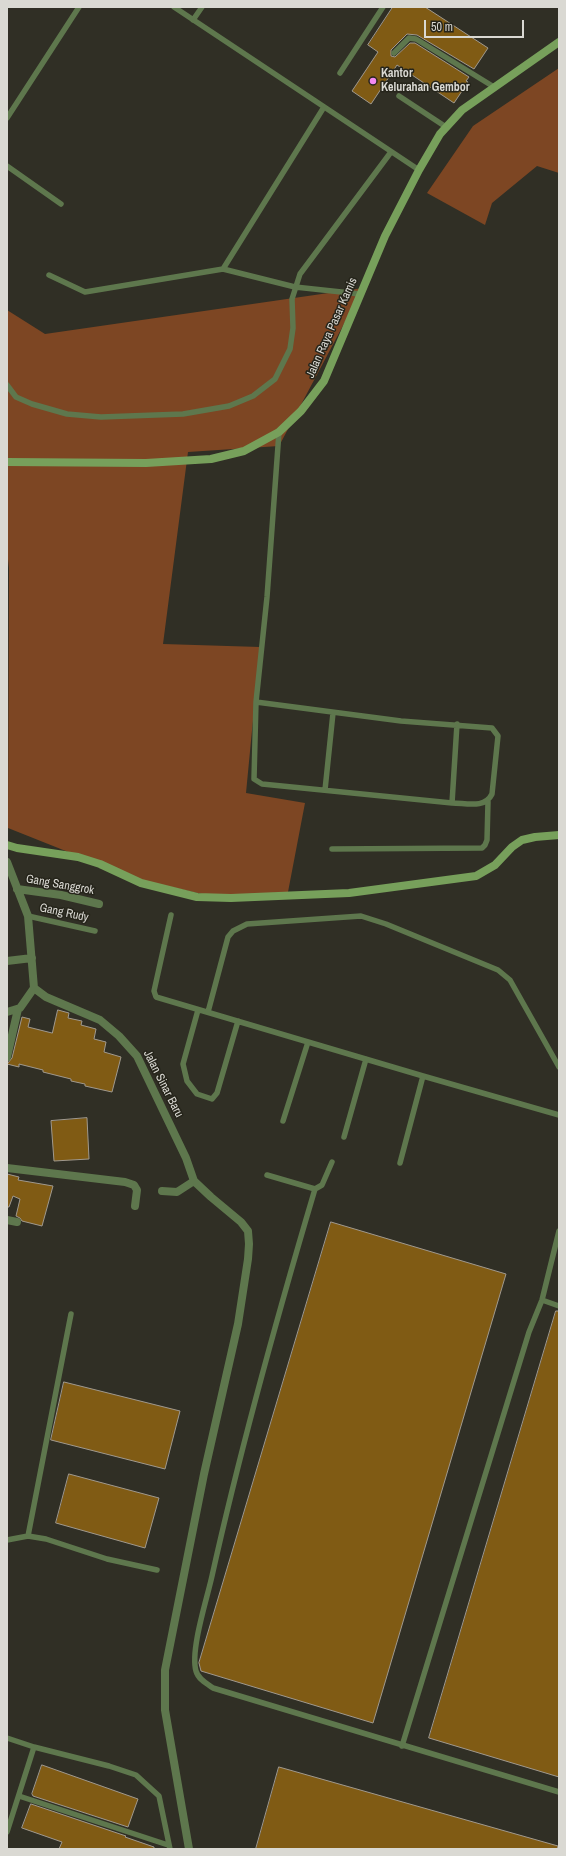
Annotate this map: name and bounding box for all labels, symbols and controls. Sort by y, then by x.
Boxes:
scale bar [426,12,526,38]
text: 50 m [431,19,453,35]
place label: Kantor Kelurahan Gembor [381,67,470,95]
marker: Kantor Kelurahan Gembor [368,76,378,86]
street label: Jalan Raya Pasar Kamis [303,276,361,380]
street label: Gang Sanggrok [25,872,95,898]
street label: Gang Rudy [38,901,90,925]
street label: Jalan Sinar Baru [140,1048,186,1120]

